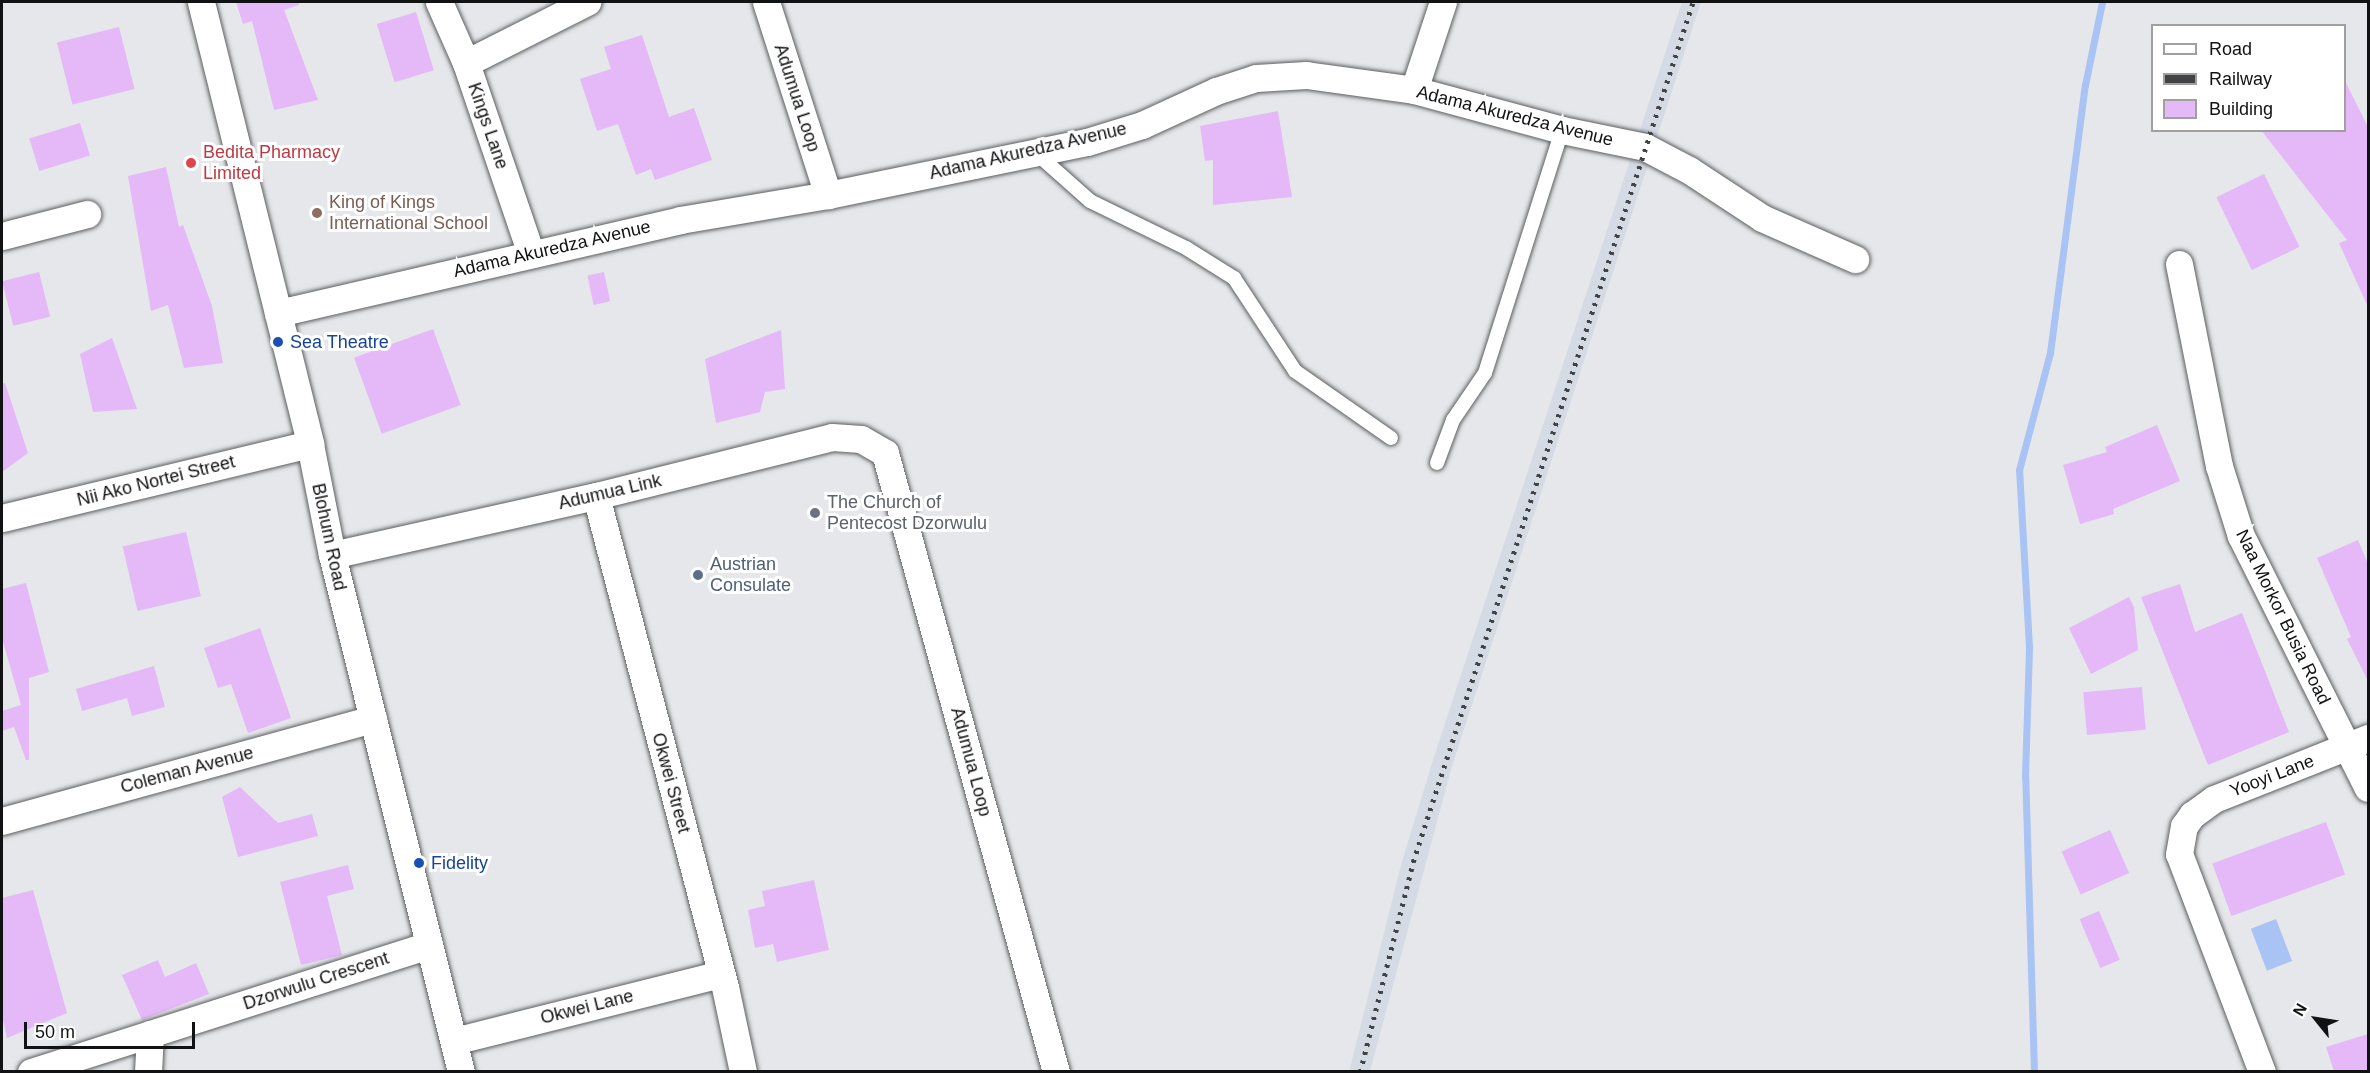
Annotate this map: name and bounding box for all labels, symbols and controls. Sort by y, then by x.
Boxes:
legend [2151,24,2346,132]
text: Road [2209,39,2252,59]
street label: Adumua Loop [769,41,825,155]
text: Railway [2209,69,2272,89]
street label: Kings Lane [463,80,513,172]
street label: Adama Akuredza Avenue [1414,81,1616,151]
text: Building [2209,99,2273,119]
street label: Adama Akuredza Avenue [926,118,1130,184]
place label: Bedita Pharmacy Limited [203,142,340,184]
marker: Bedita Pharmacy Limited [184,156,198,170]
place label: King of Kings International School [329,192,488,234]
marker: King of Kings International School [310,206,324,220]
street label: Adama Akuredza Avenue [450,216,654,282]
place label: Sea Theatre [290,331,389,353]
marker: Sea Theatre [271,335,285,349]
street label: Nii Ako Nortei Street [74,451,238,511]
street label: Adumua Link [556,470,664,514]
street label: Blohum Road [307,481,351,593]
place label: The Church of Pentecost Dzorwulu [827,492,987,534]
marker: The Church of Pentecost Dzorwulu [808,506,822,520]
street label: Naa Morkor Busia Road [2231,526,2335,708]
place label: Austrian Consulate [710,554,791,596]
marker: Austrian Consulate [691,568,705,582]
street label: Adumua Loop [946,705,996,819]
street label: Okwei Street [647,730,695,836]
street label: Coleman Avenue [118,742,256,798]
street label: Yooyi Lane [2227,750,2317,802]
place label: Fidelity [431,852,488,874]
marker: Fidelity [412,856,426,870]
street label: Dzorwulu Crescent [240,947,392,1015]
street label: Okwei Lane [538,985,636,1029]
north arrow [2286,989,2346,1049]
text: N [2290,1000,2310,1019]
scale bar [27,1010,198,1048]
text: 50 m [35,1022,75,1042]

